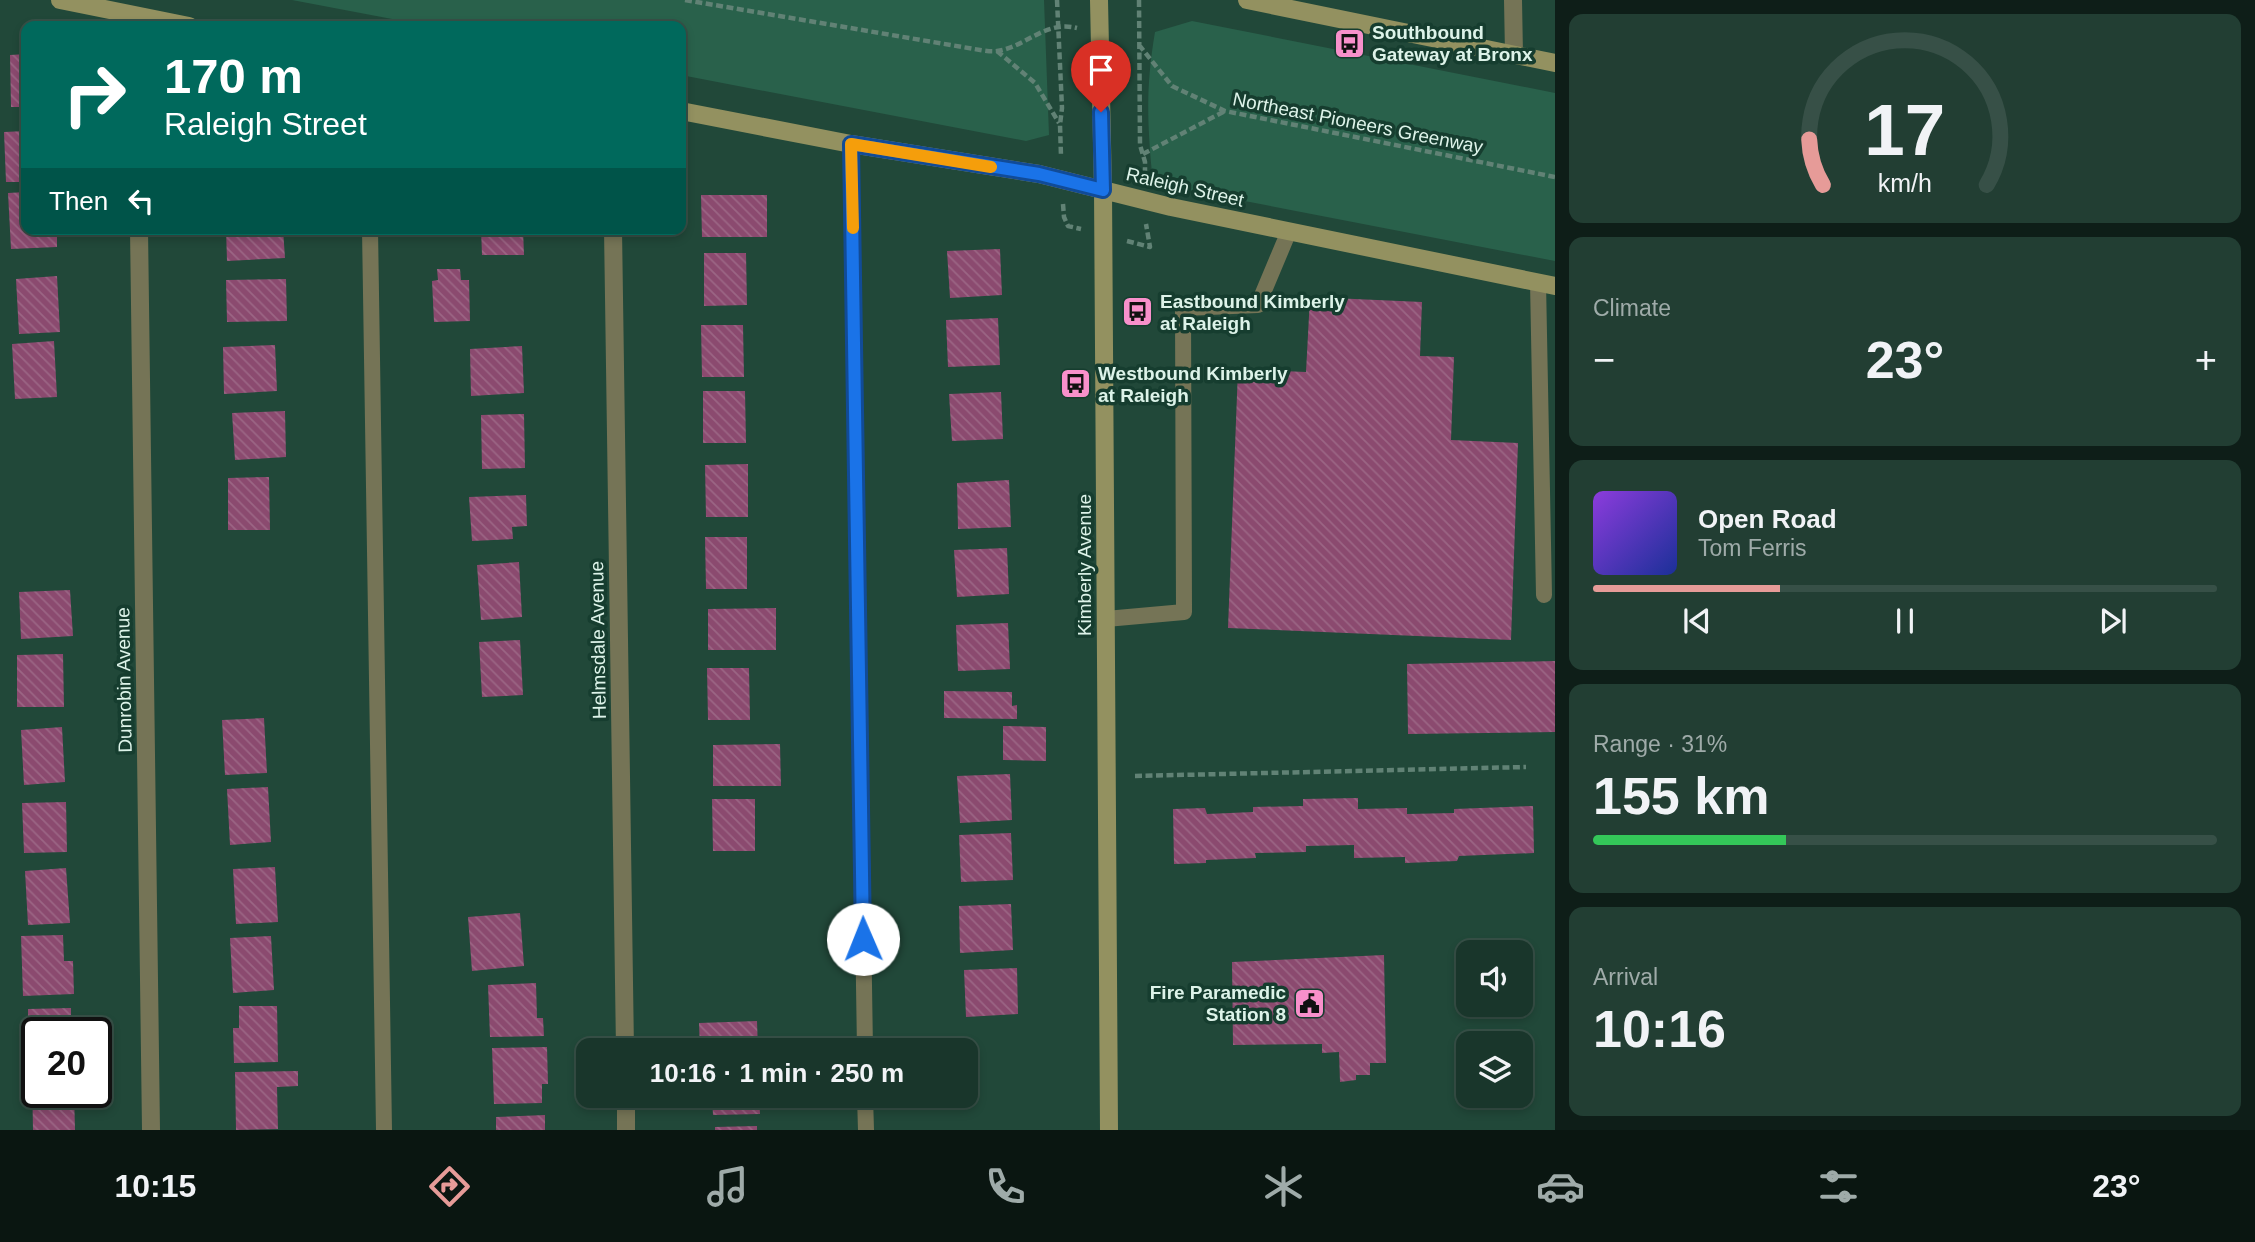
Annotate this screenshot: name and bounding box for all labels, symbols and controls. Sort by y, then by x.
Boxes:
place label: Southbound Gateway at Bronx [1372,22,1533,65]
bus stop icon: Southbound Gateway at Bronx [1332,26,1366,60]
pin [1071,40,1131,112]
icon: right [49,49,140,140]
text: 170 m [164,49,303,103]
icon: arrive [1082,51,1120,89]
street label: Northeast Pioneers Greenway [1231,88,1485,158]
text: 17 [1865,89,1945,170]
text: Raleigh Street [164,106,367,142]
street label: Raleigh Street [1124,163,1247,211]
text: km/h [1878,168,1932,196]
icon: left [122,182,160,220]
text: Then [49,186,108,216]
place label: Eastbound Kimberly at Raleigh [1160,291,1345,334]
bus stop icon: Eastbound Kimberly at Raleigh [1120,295,1154,329]
text: Climate [1593,295,1671,321]
text: 23° [1866,331,1944,389]
text: − [1593,339,1615,381]
text: + [2195,339,2217,381]
place label: Westbound Kimberly at Raleigh [1098,363,1288,406]
bus stop icon: Westbound Kimberly at Raleigh [1058,367,1092,401]
street label: Kimberly Avenue [1074,494,1095,636]
text: Open Road [1698,504,1837,534]
text: Tom Ferris [1698,535,1807,561]
street label: Helmsdale Avenue [586,561,610,719]
icon: previous [1678,602,1716,640]
icon: pause [1886,602,1924,640]
icon: next [2094,602,2132,640]
street label: Dunrobin Avenue [112,607,136,753]
text: Range · 31% [1593,731,1727,757]
text: 155 km [1593,767,1769,825]
position arrow [826,902,900,976]
map controls [1456,940,1533,1108]
button: sound [1456,940,1533,1017]
text: Arrival [1593,964,1658,990]
place label: Fire Paramedic Station 8 [1150,982,1286,1025]
public building icon: Fire Paramedic Station 8 [1292,986,1326,1020]
text: 10:16 [1593,1000,1726,1058]
speed limit sign: 20 [21,1017,112,1108]
button: layers [1456,1031,1533,1108]
text: 10:16 · 1 min · 250 m [650,1058,904,1088]
icon: directions [425,1162,474,1211]
icon: music [703,1162,752,1211]
icon: phone [981,1162,1030,1211]
icon: climate [1259,1162,1308,1211]
icon: car [1536,1162,1585,1211]
icon: filters [1814,1162,1863,1211]
text: 10:15 [114,1168,196,1204]
text: 23° [2092,1168,2141,1204]

